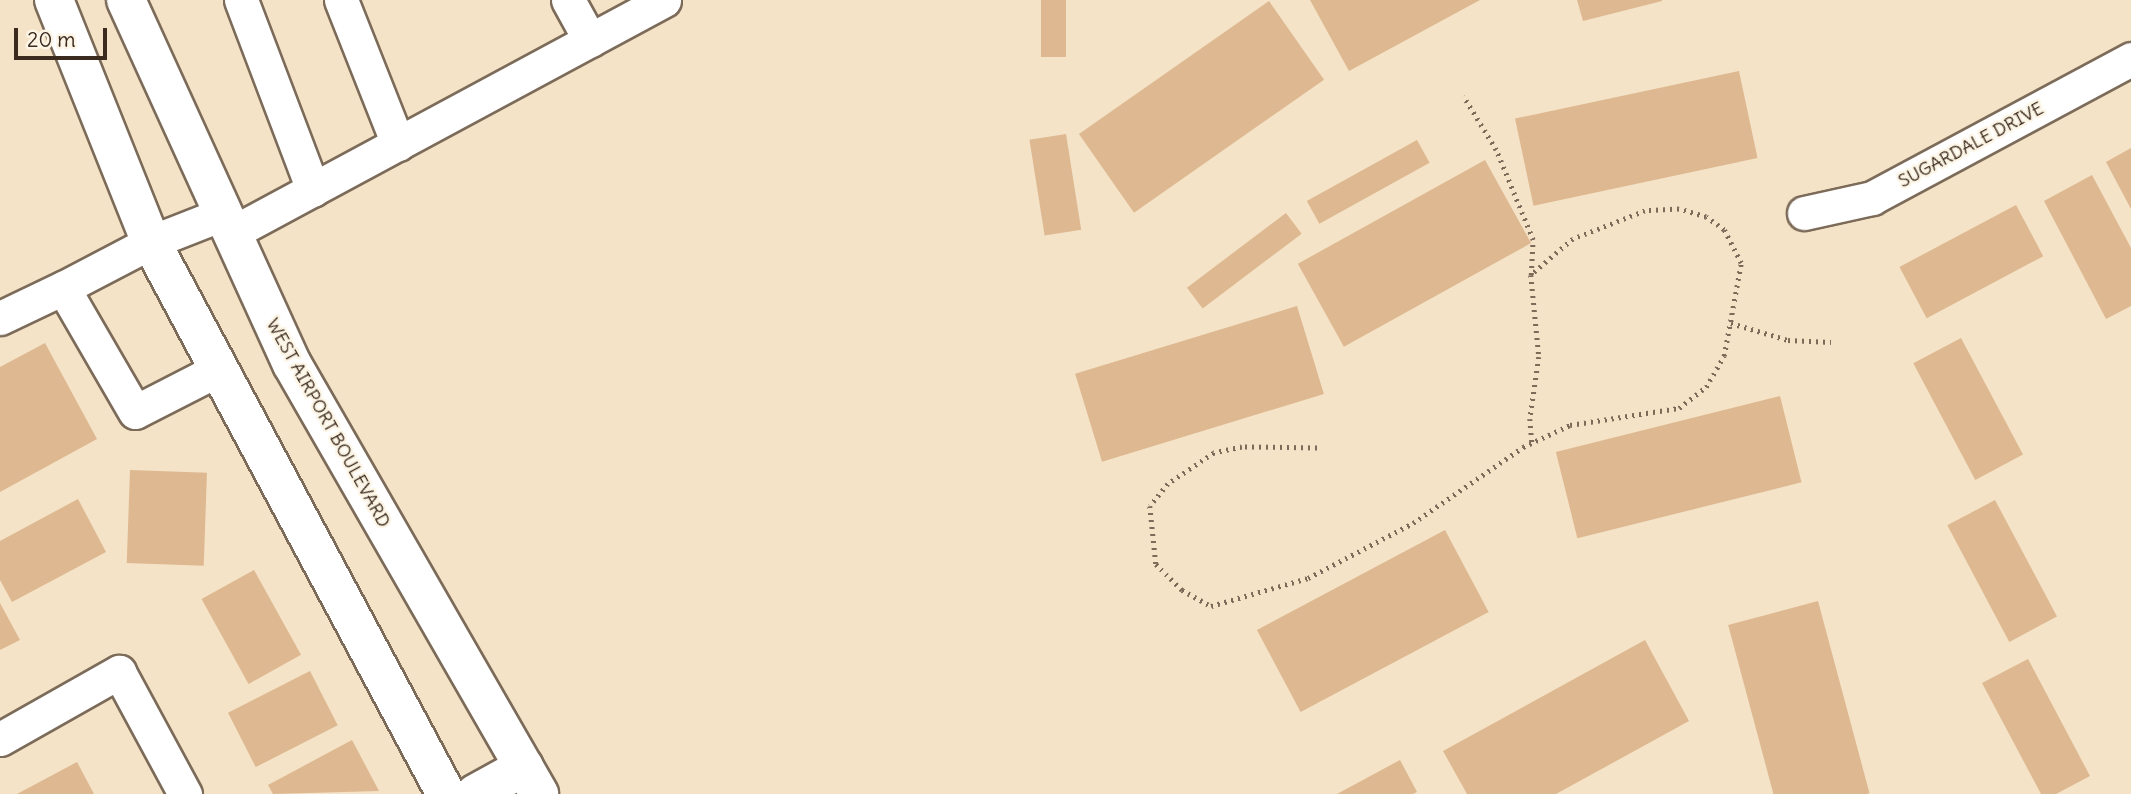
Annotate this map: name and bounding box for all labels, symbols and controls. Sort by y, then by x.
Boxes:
scale bar [18,14,110,58]
text: 20 m [27,26,76,53]
street label: SUGARDALE DRIVE [1895,98,2047,192]
street label: WEST AIRPORT BOULEVARD [261,315,395,531]

